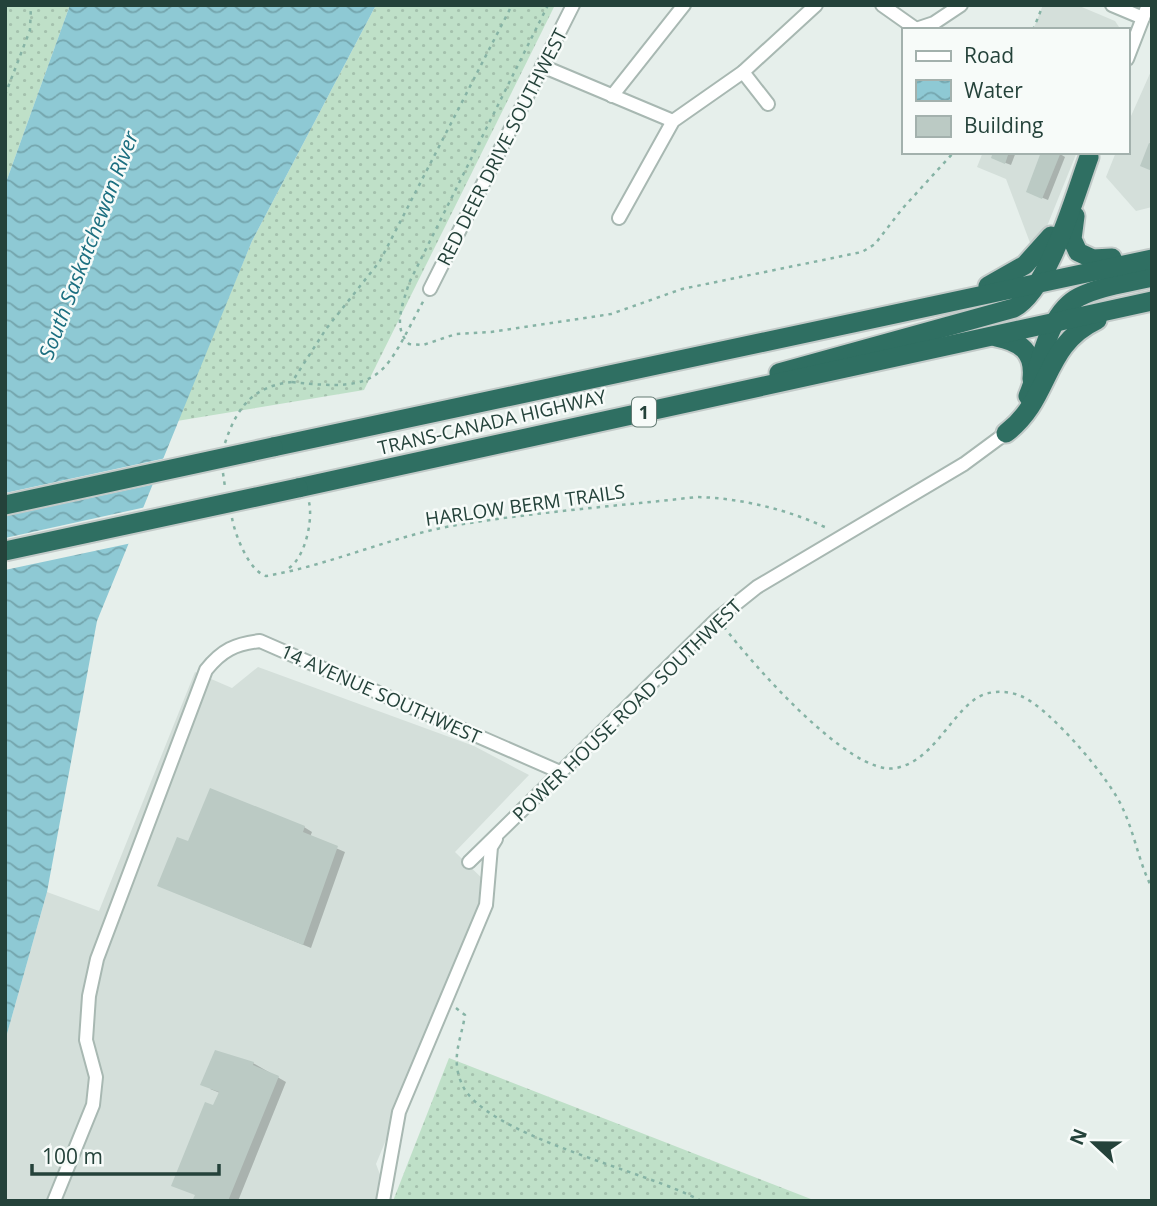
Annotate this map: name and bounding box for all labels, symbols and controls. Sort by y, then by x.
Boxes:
street label: RED DEER DRIVE SOUTHWEST [431,24,573,270]
legend [902,28,1129,154]
text: Road [964,41,1014,69]
text: Water [964,76,1023,104]
text: Building [964,111,1043,139]
water label: South Saskatchewan River [32,126,145,363]
street label: TRANS-CANADA HIGHWAY [375,383,609,461]
road number: 1 [632,398,656,426]
street label: HARLOW BERM TRAILS [423,478,627,532]
street label: POWER HOUSE ROAD SOUTHWEST [507,593,748,827]
street label: 14 AVENUE SOUTHWEST [277,638,486,750]
north arrow [1059,1108,1129,1178]
text: N [1063,1125,1093,1149]
scale bar [32,1132,219,1176]
text: 100 m [42,1142,103,1170]

